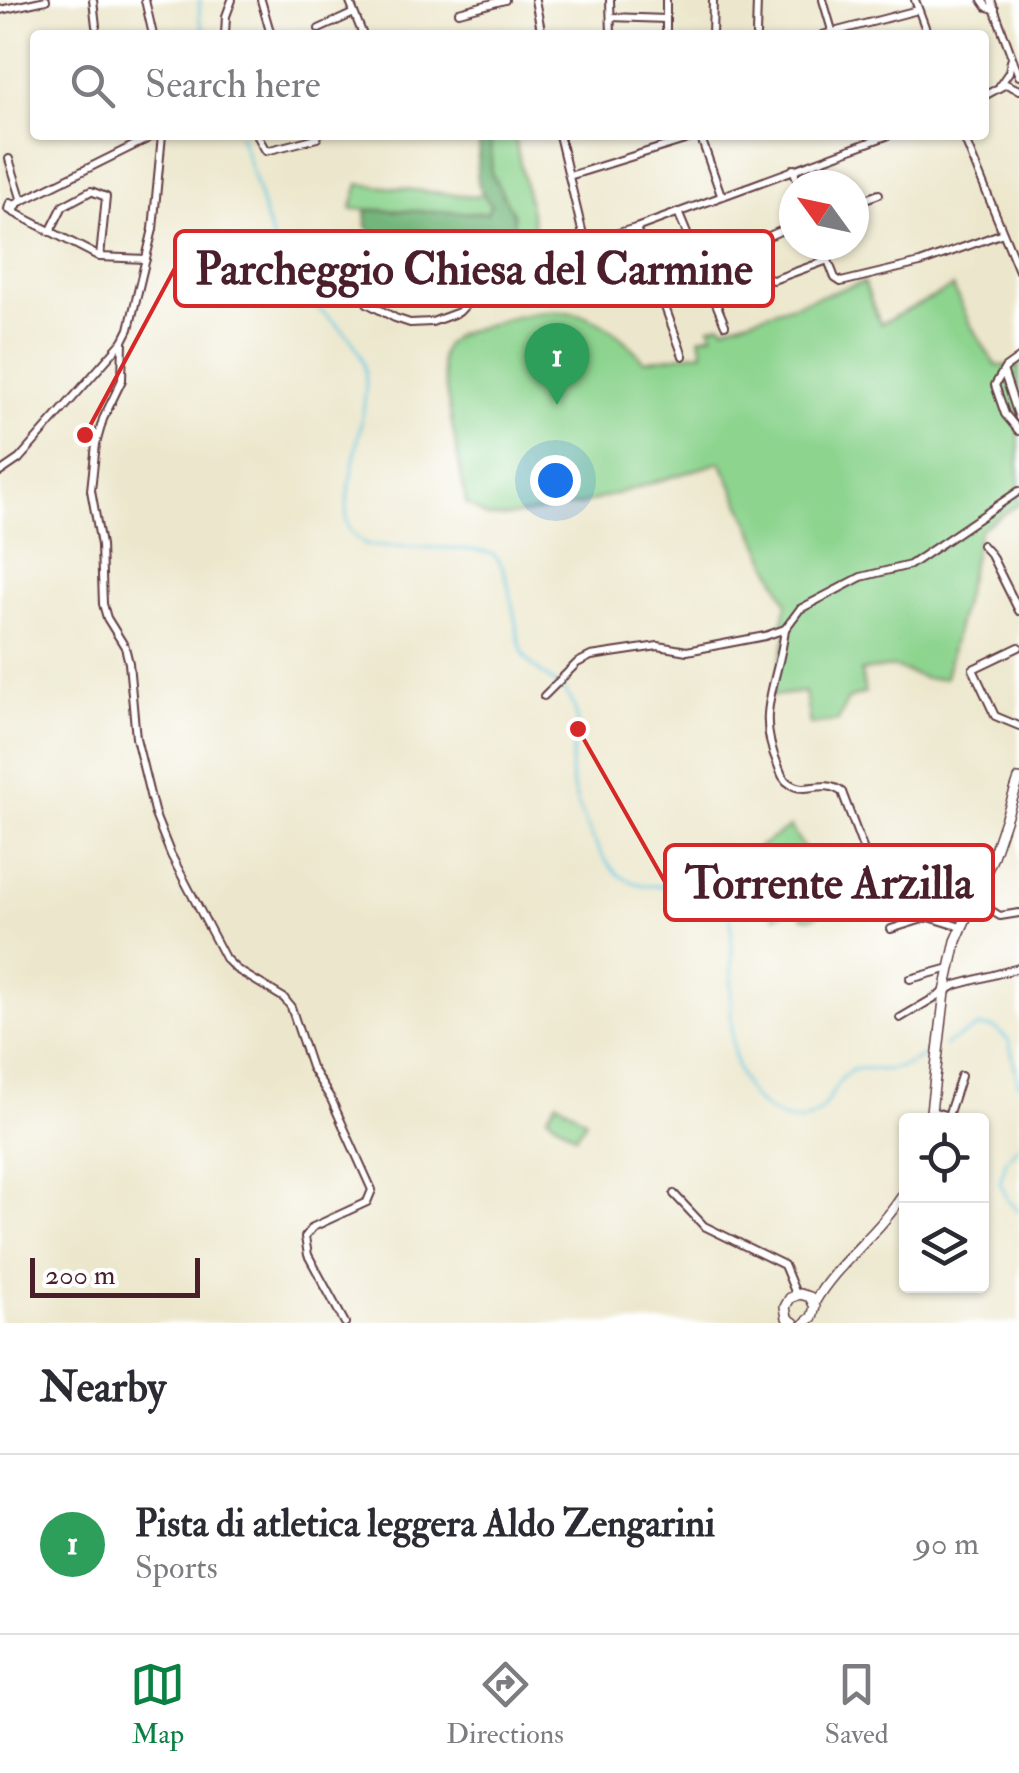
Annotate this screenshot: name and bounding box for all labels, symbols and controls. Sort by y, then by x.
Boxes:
search box [30,30,989,140]
icon: search [65,58,120,113]
text: Search here [145,61,321,109]
north arrow [779,170,869,260]
callout: Parcheggio Chiesa del Carmine [175,231,773,306]
text: Parcheggio Chiesa del Carmine [195,242,753,298]
pin: 1 [524,322,590,405]
your location [530,455,581,506]
callout: Torrente Arzilla [665,845,993,920]
text: Torrente Arzilla [684,856,974,912]
map controls [899,1113,989,1293]
button: locate [899,1113,989,1203]
button: layers [899,1203,989,1293]
scale bar [30,1253,200,1298]
text: 200 m [45,1258,116,1293]
text: Nearby [40,1362,166,1414]
text: Pista di atletica leggera Aldo Zengarini [135,1500,715,1548]
text: 1 [67,1524,78,1564]
text: 90 m [915,1524,979,1564]
text: Sports [135,1548,218,1588]
tab: Map [130,1657,185,1752]
tab: Directions [446,1657,564,1752]
tab: Saved [825,1657,889,1752]

